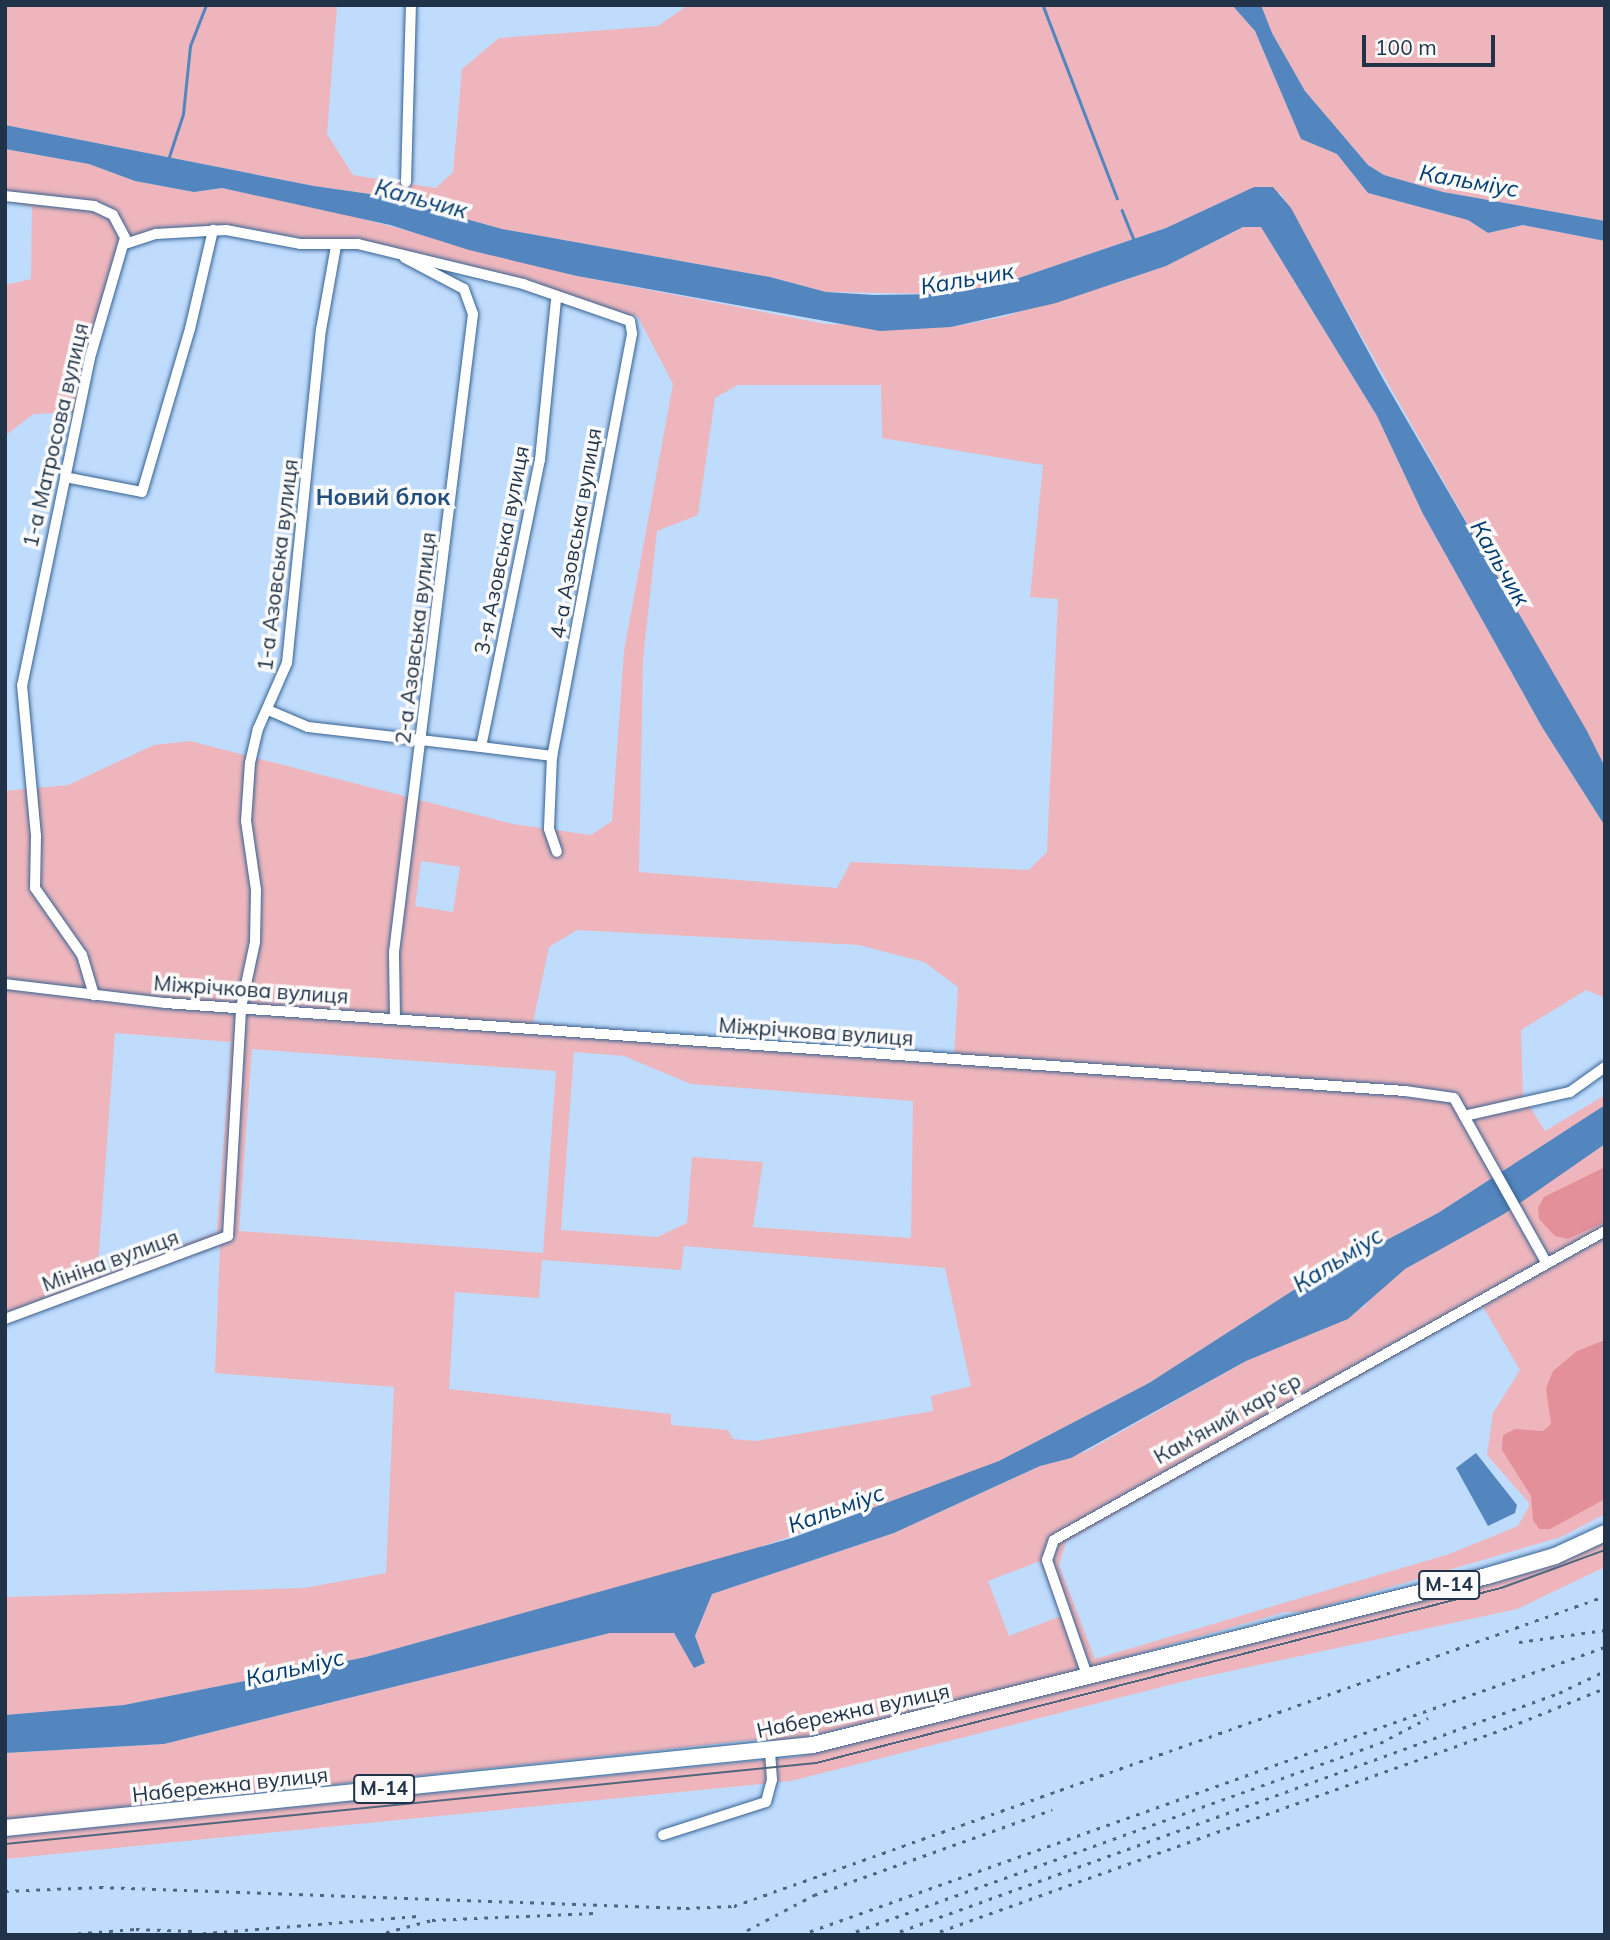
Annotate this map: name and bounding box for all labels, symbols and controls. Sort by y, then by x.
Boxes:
scale bar [1365,21,1498,65]
text: 100 m [1375,34,1437,60]
water label: Кальміус [1417,159,1521,203]
water label: Кальчик [372,173,470,225]
water label: Кальчик [918,257,1016,301]
street label: 1-а Матросова вулиця [17,320,93,550]
street label: 4-а Азовська вулиця [544,426,606,640]
street label: 3-я Азовська вулиця [468,444,534,656]
street label: 1-а Азовська вулиця [251,458,303,672]
district label: Новий блок [316,483,450,511]
water label: Кальчик [1464,515,1536,611]
street label: 2-а Азовська вулиця [389,531,441,745]
street label: Міжрічкова вулиця [153,970,349,1008]
street label: Міжрічкова вулиця [718,1012,914,1050]
water label: Кальміус [1288,1222,1388,1298]
street label: Мініна вулиця [38,1224,182,1296]
street label: Кам'яний кар'єр [1149,1367,1305,1469]
water label: Кальміус [784,1479,888,1539]
road number: М-14 [1418,1569,1480,1600]
water label: Кальміус [243,1643,347,1693]
street label: Набережна вулиця [754,1677,952,1743]
street label: Набережна вулиця [131,1761,329,1807]
road number: М-14 [352,1774,416,1804]

